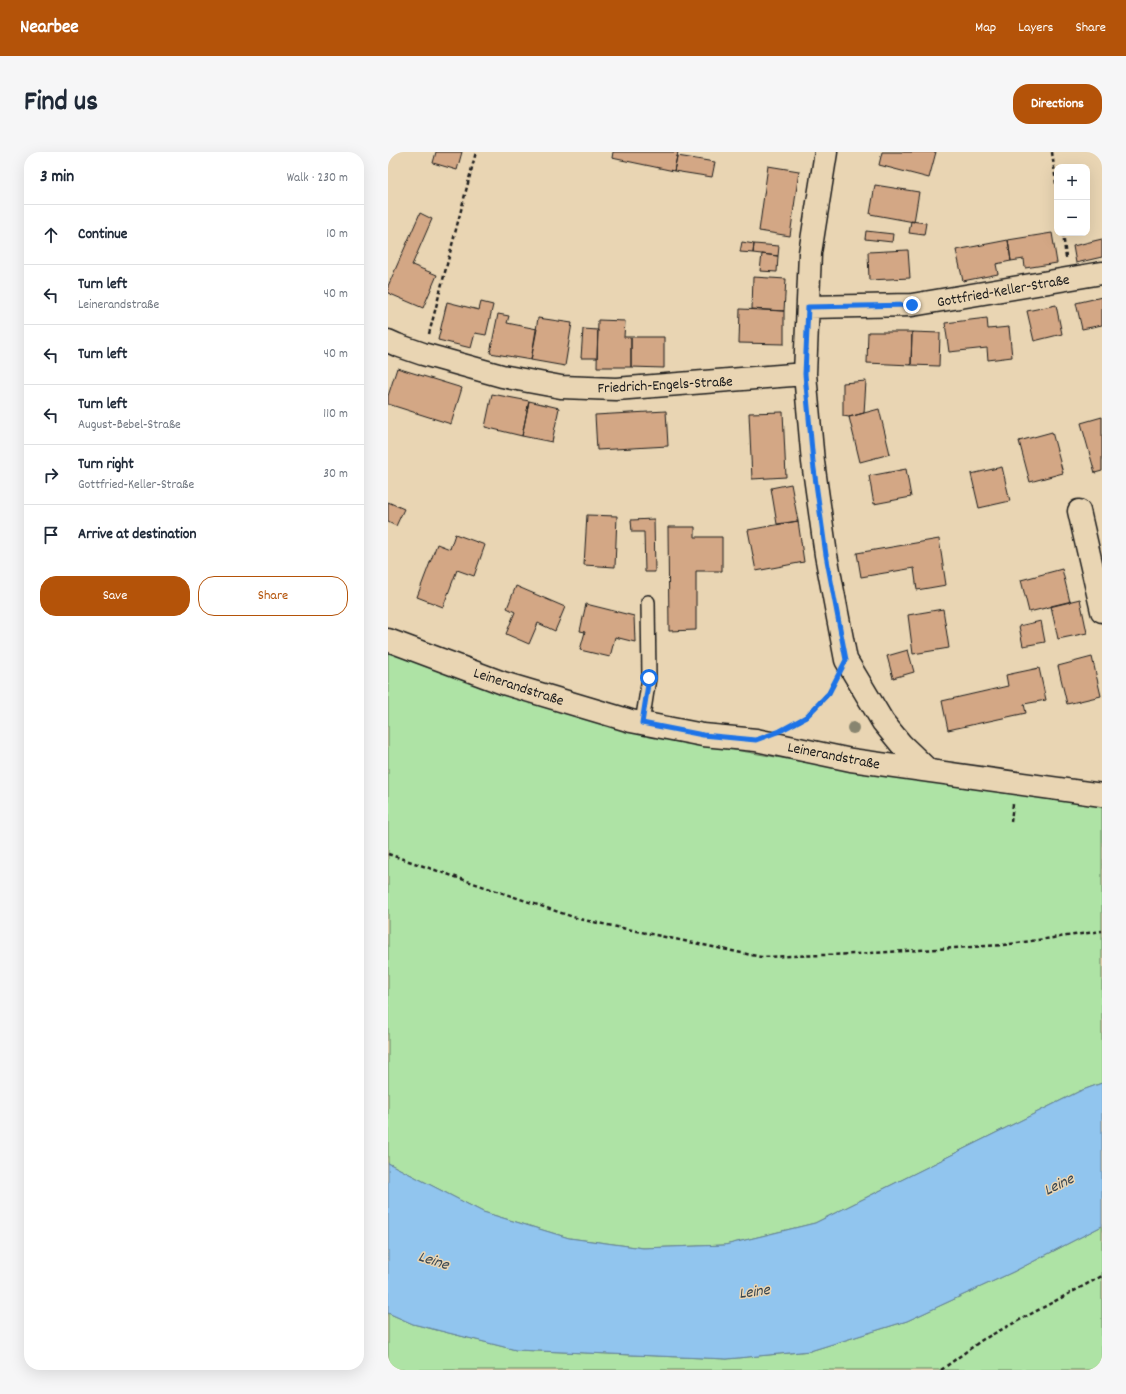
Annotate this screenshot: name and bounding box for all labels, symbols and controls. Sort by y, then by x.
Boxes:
text: Nearbee [20,15,79,42]
text: Map [975,18,996,38]
text: Layers [1018,18,1053,38]
text: Share [1075,18,1106,38]
text: Find us [24,84,98,124]
button: Directions [1013,84,1102,124]
map controls [1054,164,1090,236]
button: + [1054,164,1090,200]
text: 3 min [40,166,74,190]
text: Walk · 230 m [287,169,348,188]
button: − [1054,200,1090,236]
icon: ahead [40,224,62,246]
text: Continue [78,224,127,246]
text: 10 m [326,225,348,244]
street label: Gottfried-Keller-Straße [935,269,1072,314]
text: Turn left [78,274,127,296]
icon: left [40,284,62,306]
text: 40 m [324,285,348,304]
text: Leinerandstraße [78,296,159,315]
route end [903,296,921,314]
icon: left [40,344,62,366]
text: Turn left [78,344,127,366]
text: 40 m [324,345,348,364]
street label: Friedrich-Engels-Straße [597,371,734,401]
text: Turn left [78,394,127,416]
icon: left [40,404,62,426]
text: 110 m [323,405,348,424]
text: August-Bebel-Straße [78,416,181,435]
text: Turn right [78,454,134,476]
icon: right [40,464,62,486]
text: 30 m [323,465,348,484]
text: Gottfried-Keller-Straße [78,476,194,495]
icon: arrive [40,524,62,546]
text: Arrive at destination [78,524,196,546]
button: Save [40,576,190,616]
button: Share [198,576,348,616]
street label: Leinerandstraße [470,663,567,713]
route start [640,669,658,687]
street label: Leinerandstraße [785,737,882,777]
water label: Leine [1040,1168,1079,1202]
water label: Leine [415,1246,452,1277]
water label: Leine [737,1279,772,1306]

